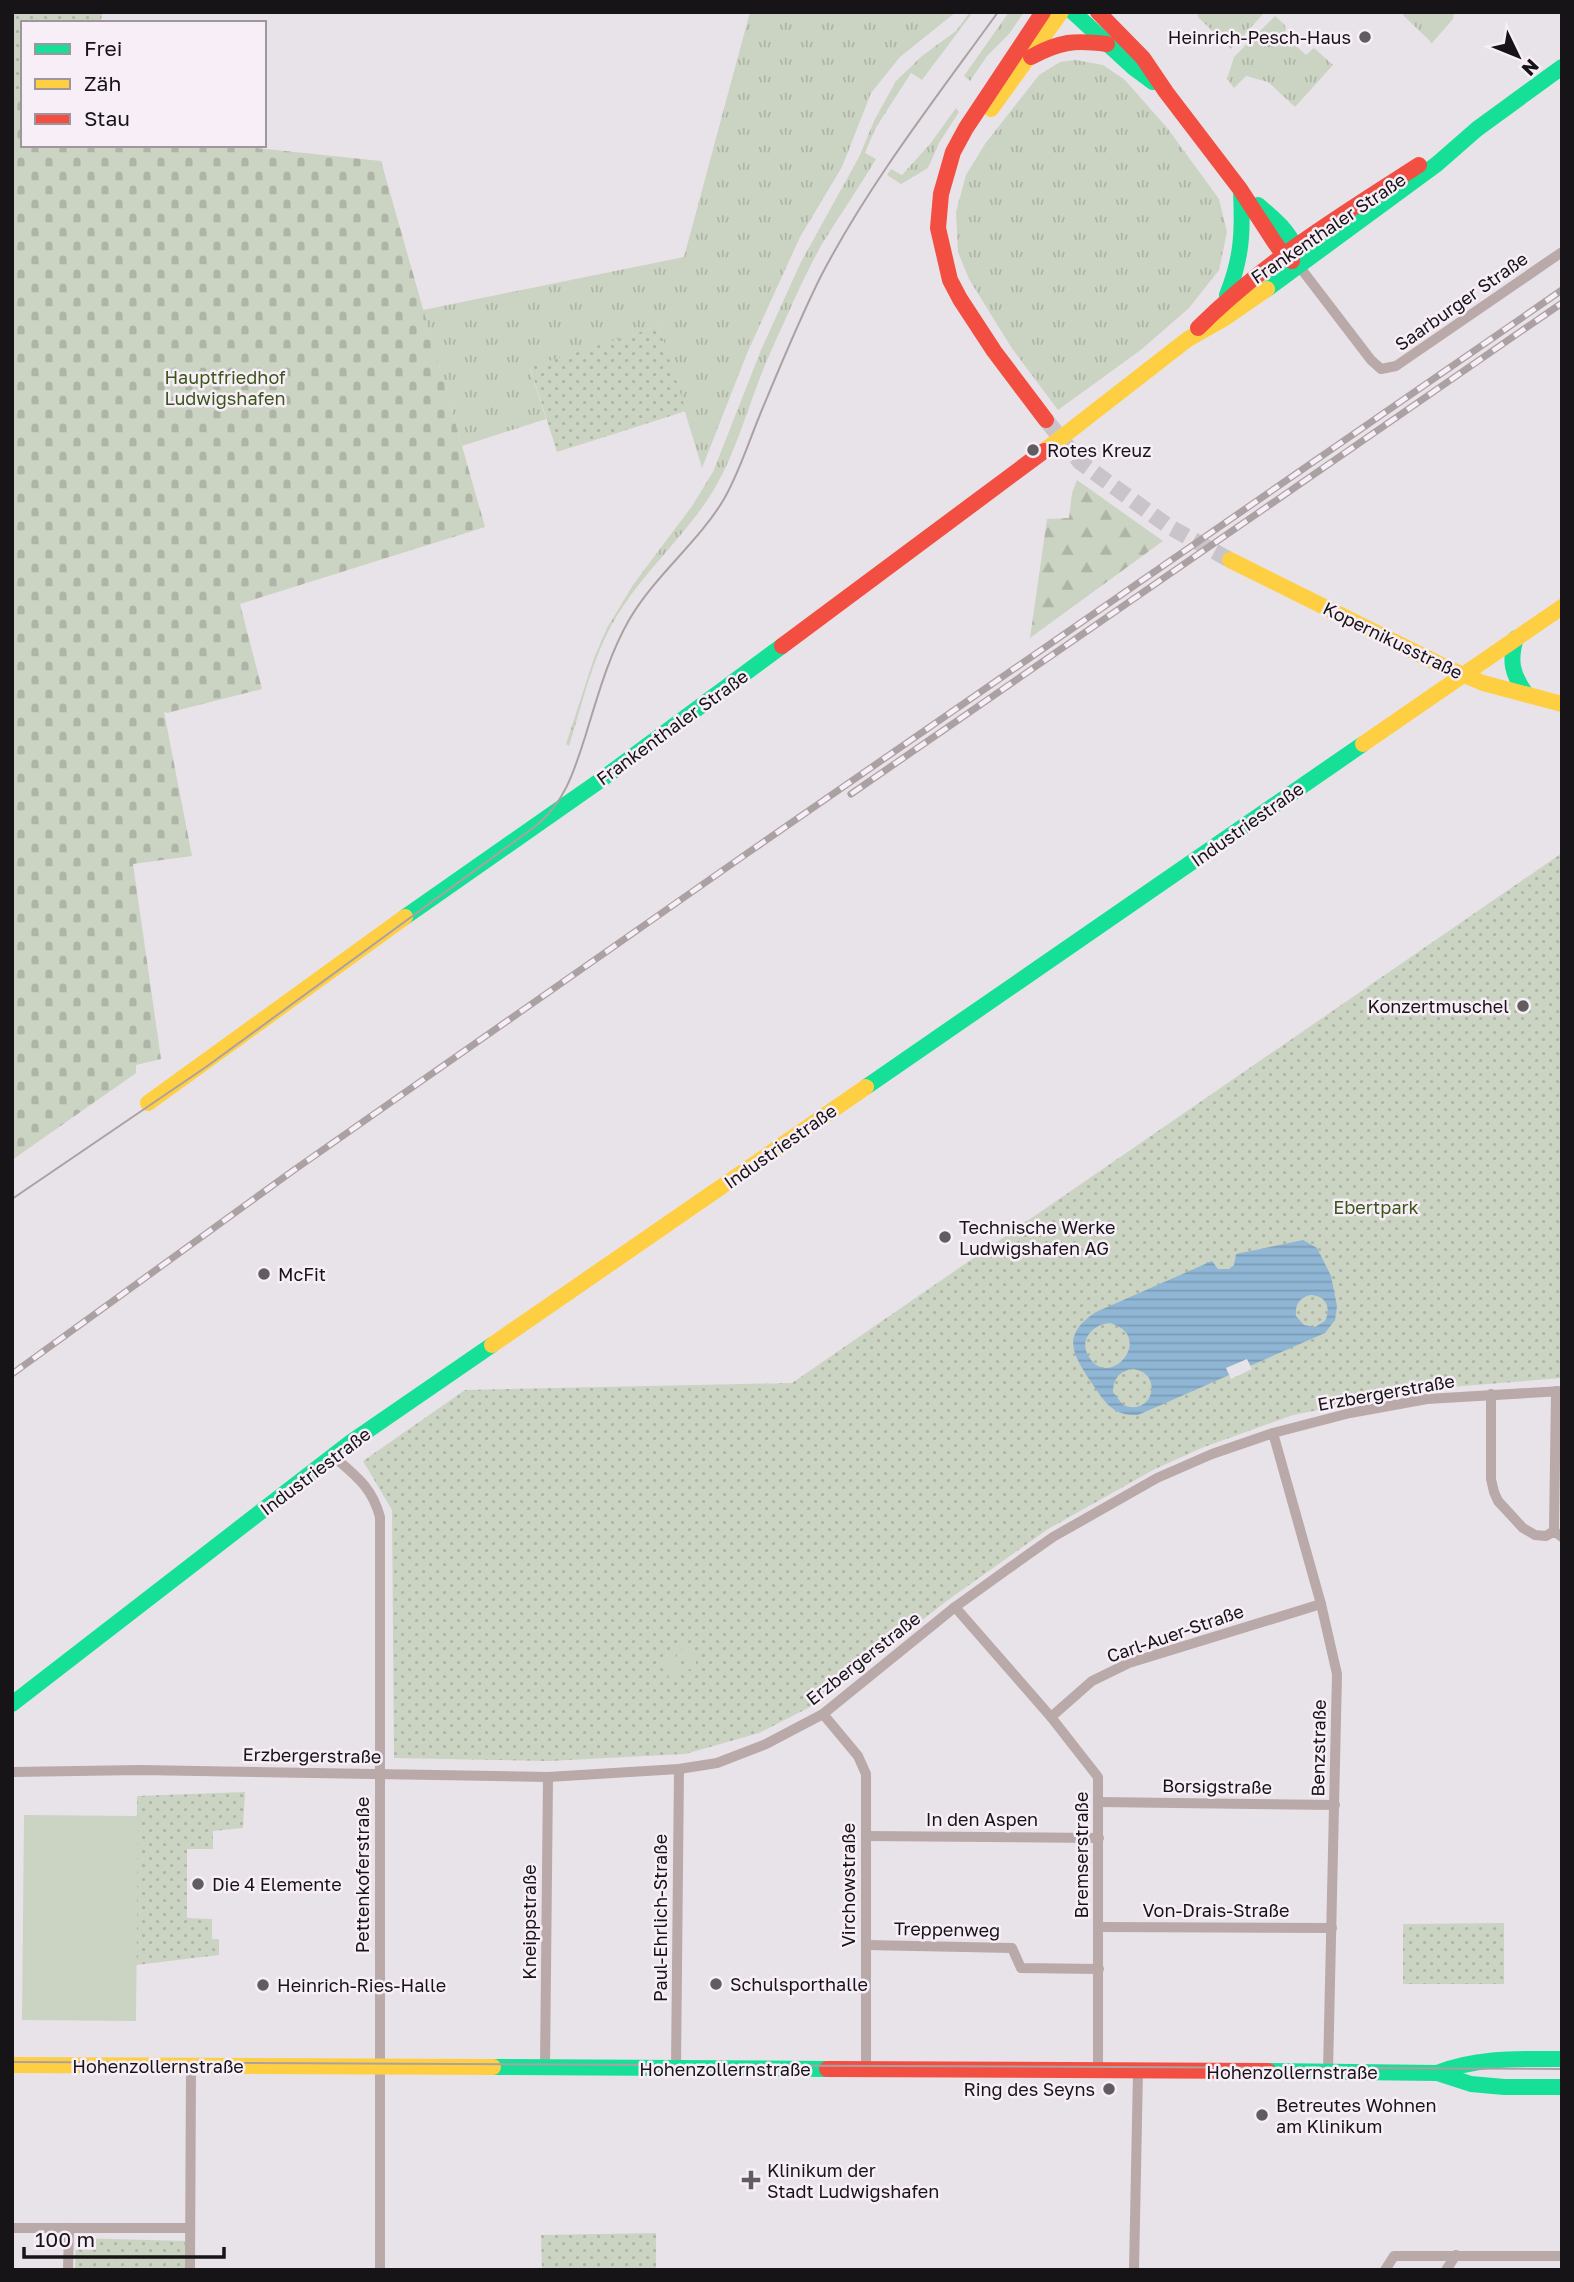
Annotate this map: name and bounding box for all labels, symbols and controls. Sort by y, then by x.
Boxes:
legend [21,21,266,147]
north arrow [1483,21,1553,91]
place label: Heinrich-Pesch-Haus [1168,26,1351,48]
marker: Heinrich-Pesch-Haus [1357,29,1373,45]
text: Frei [84,35,122,61]
text: N [1517,55,1544,81]
text: Zäh [84,70,121,96]
text: Stau [84,105,130,131]
street label: Frankenthaler Straße [1246,168,1410,288]
street label: Saarburger Straße [1390,247,1532,355]
park label: Hauptfriedhof Ludwigshafen [164,366,286,409]
place label: Rotes Kreuz [1047,439,1151,461]
marker: Rotes Kreuz [1025,442,1041,458]
street label: Kopernikusstraße [1320,597,1466,683]
street label: Frankenthaler Straße [592,665,752,789]
street label: Industriestraße [1186,777,1308,871]
place label: Konzertmuschel [1367,995,1509,1017]
marker: Konzertmuschel [1515,998,1531,1014]
street label: Industriestraße [719,1099,841,1193]
park label: Ebertpark [1333,1196,1419,1218]
place label: Technische Werke Ludwigshafen AG [959,1216,1115,1259]
marker: Technische Werke Ludwigshafen AG [937,1229,953,1245]
place label: McFit [278,1263,326,1285]
marker: McFit [256,1266,272,1282]
street label: Erzbergerstraße [1316,1369,1456,1415]
street label: Industriestraße [256,1422,374,1520]
street label: Carl-Auer-Straße [1104,1599,1246,1667]
street label: Erzbergerstraße [802,1607,924,1709]
street label: Benzstraße [1306,1699,1330,1797]
street label: Erzbergerstraße [242,1743,382,1767]
street label: Borsigstraße [1162,1774,1272,1798]
street label: Bremserstraße [1070,1792,1092,1918]
street label: Pettenkoferstraße [351,1797,373,1953]
street label: In den Aspen [926,1808,1038,1830]
street label: Virchowstraße [837,1823,859,1947]
street label: Paul-Ehrlich-Straße [649,1834,671,2002]
street label: Kneippstraße [518,1864,540,1980]
place label: Die 4 Elemente [212,1873,342,1895]
marker: Die 4 Elemente [190,1876,206,1892]
street label: Von-Drais-Straße [1143,1899,1289,1921]
street label: Treppenweg [894,1917,1000,1941]
place label: Schulsporthalle [730,1973,868,1995]
place label: Heinrich-Ries-Halle [277,1974,446,1996]
marker: Schulsporthalle [708,1976,724,1992]
marker: Heinrich-Ries-Halle [255,1977,271,1993]
street label: Hohenzollernstraße [72,2055,244,2077]
street label: Hohenzollernstraße [639,2058,811,2080]
street label: Hohenzollernstraße [1206,2061,1378,2083]
place label: Ring des Seyns [963,2078,1095,2100]
marker: Ring des Seyns [1101,2081,1117,2097]
place label: Betreutes Wohnen am Klinikum [1276,2094,1437,2137]
marker: Betreutes Wohnen am Klinikum [1254,2107,1270,2123]
place label: Klinikum der Stadt Ludwigshafen [767,2159,939,2202]
marker: Klinikum der Stadt Ludwigshafen [741,2170,761,2190]
scale bar [24,2216,224,2260]
text: 100 m [35,2226,95,2252]

